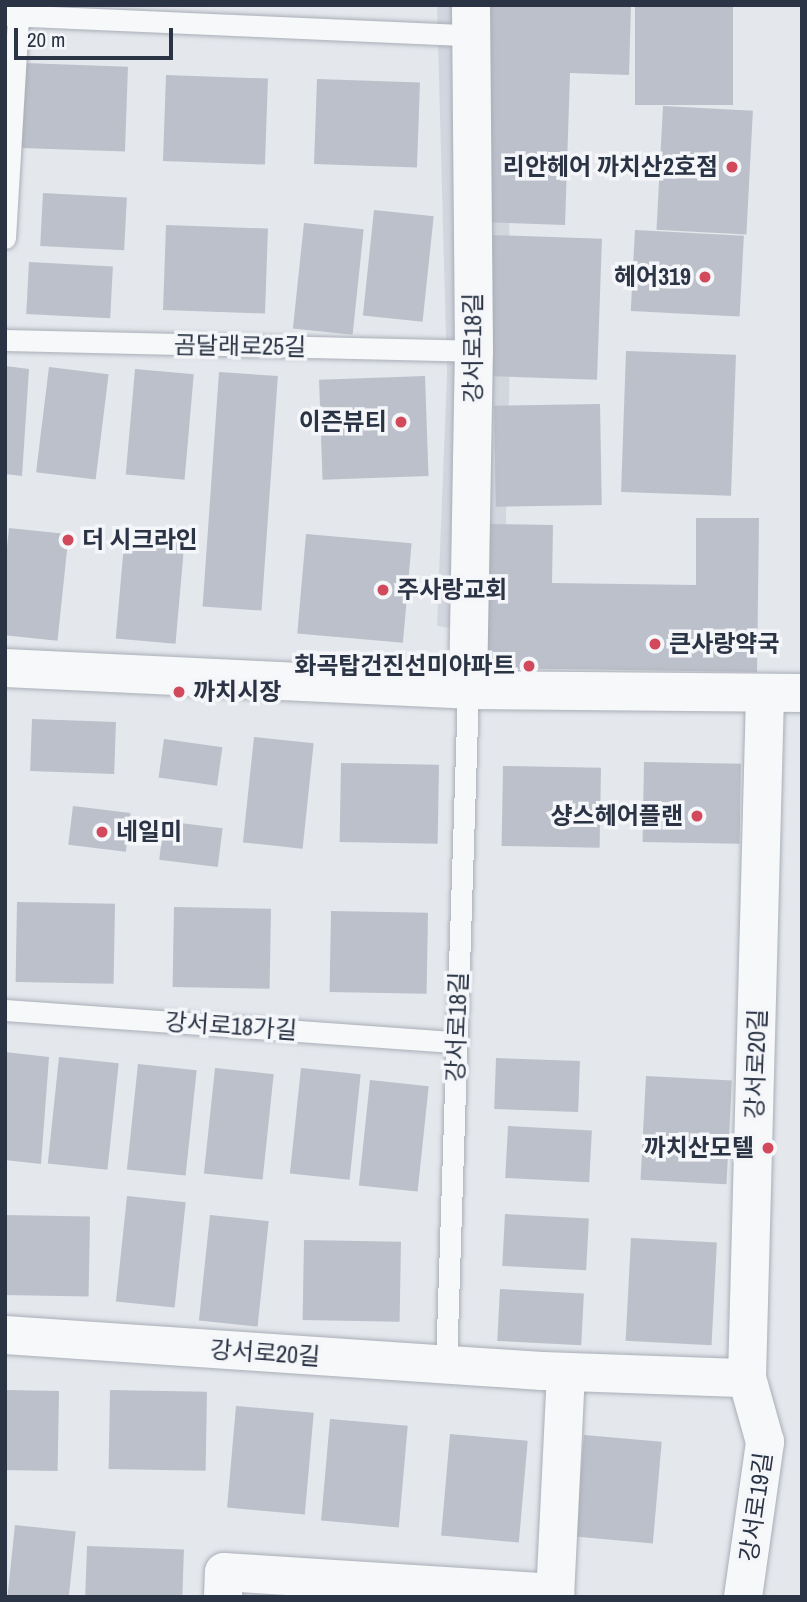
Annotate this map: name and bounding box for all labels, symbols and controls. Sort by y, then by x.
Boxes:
scale bar [18,14,177,58]
text: 20 m [27,25,65,54]
place label: 리안헤어 까치산2호점 [503,153,718,181]
marker: 리안헤어 까치산2호점 [724,159,740,175]
place label: 헤어319 [614,263,691,291]
marker: 헤어319 [697,269,713,285]
street label: 강서로18길 [459,293,487,403]
street label: 곰달래로25길 [174,330,306,362]
place label: 이즌뷰티 [299,408,387,436]
marker: 이즌뷰티 [393,414,409,430]
place label: 더 시크라인 [82,526,198,554]
marker: 더 시크라인 [60,532,76,548]
place label: 주사랑교회 [397,576,507,604]
marker: 주사랑교회 [375,582,391,598]
place label: 큰사랑약국 [669,630,779,658]
marker: 큰사랑약국 [647,636,663,652]
place label: 화곡탑건진선미아파트 [294,652,515,680]
marker: 화곡탑건진선미아파트 [521,658,537,674]
place label: 까치시장 [193,678,281,706]
marker: 까치시장 [171,684,187,700]
place label: 샹스헤어플랜 [551,802,683,830]
marker: 샹스헤어플랜 [689,808,705,824]
place label: 네일미 [116,818,182,846]
marker: 네일미 [94,824,110,840]
street label: 강서로18길 [441,971,473,1083]
street label: 강서로18가길 [164,1007,298,1045]
street label: 강서로20길 [740,1008,772,1120]
place label: 까치산모텔 [644,1134,754,1162]
marker: 까치산모텔 [760,1140,776,1156]
street label: 강서로20길 [209,1335,321,1371]
street label: 강서로19길 [734,1450,778,1564]

